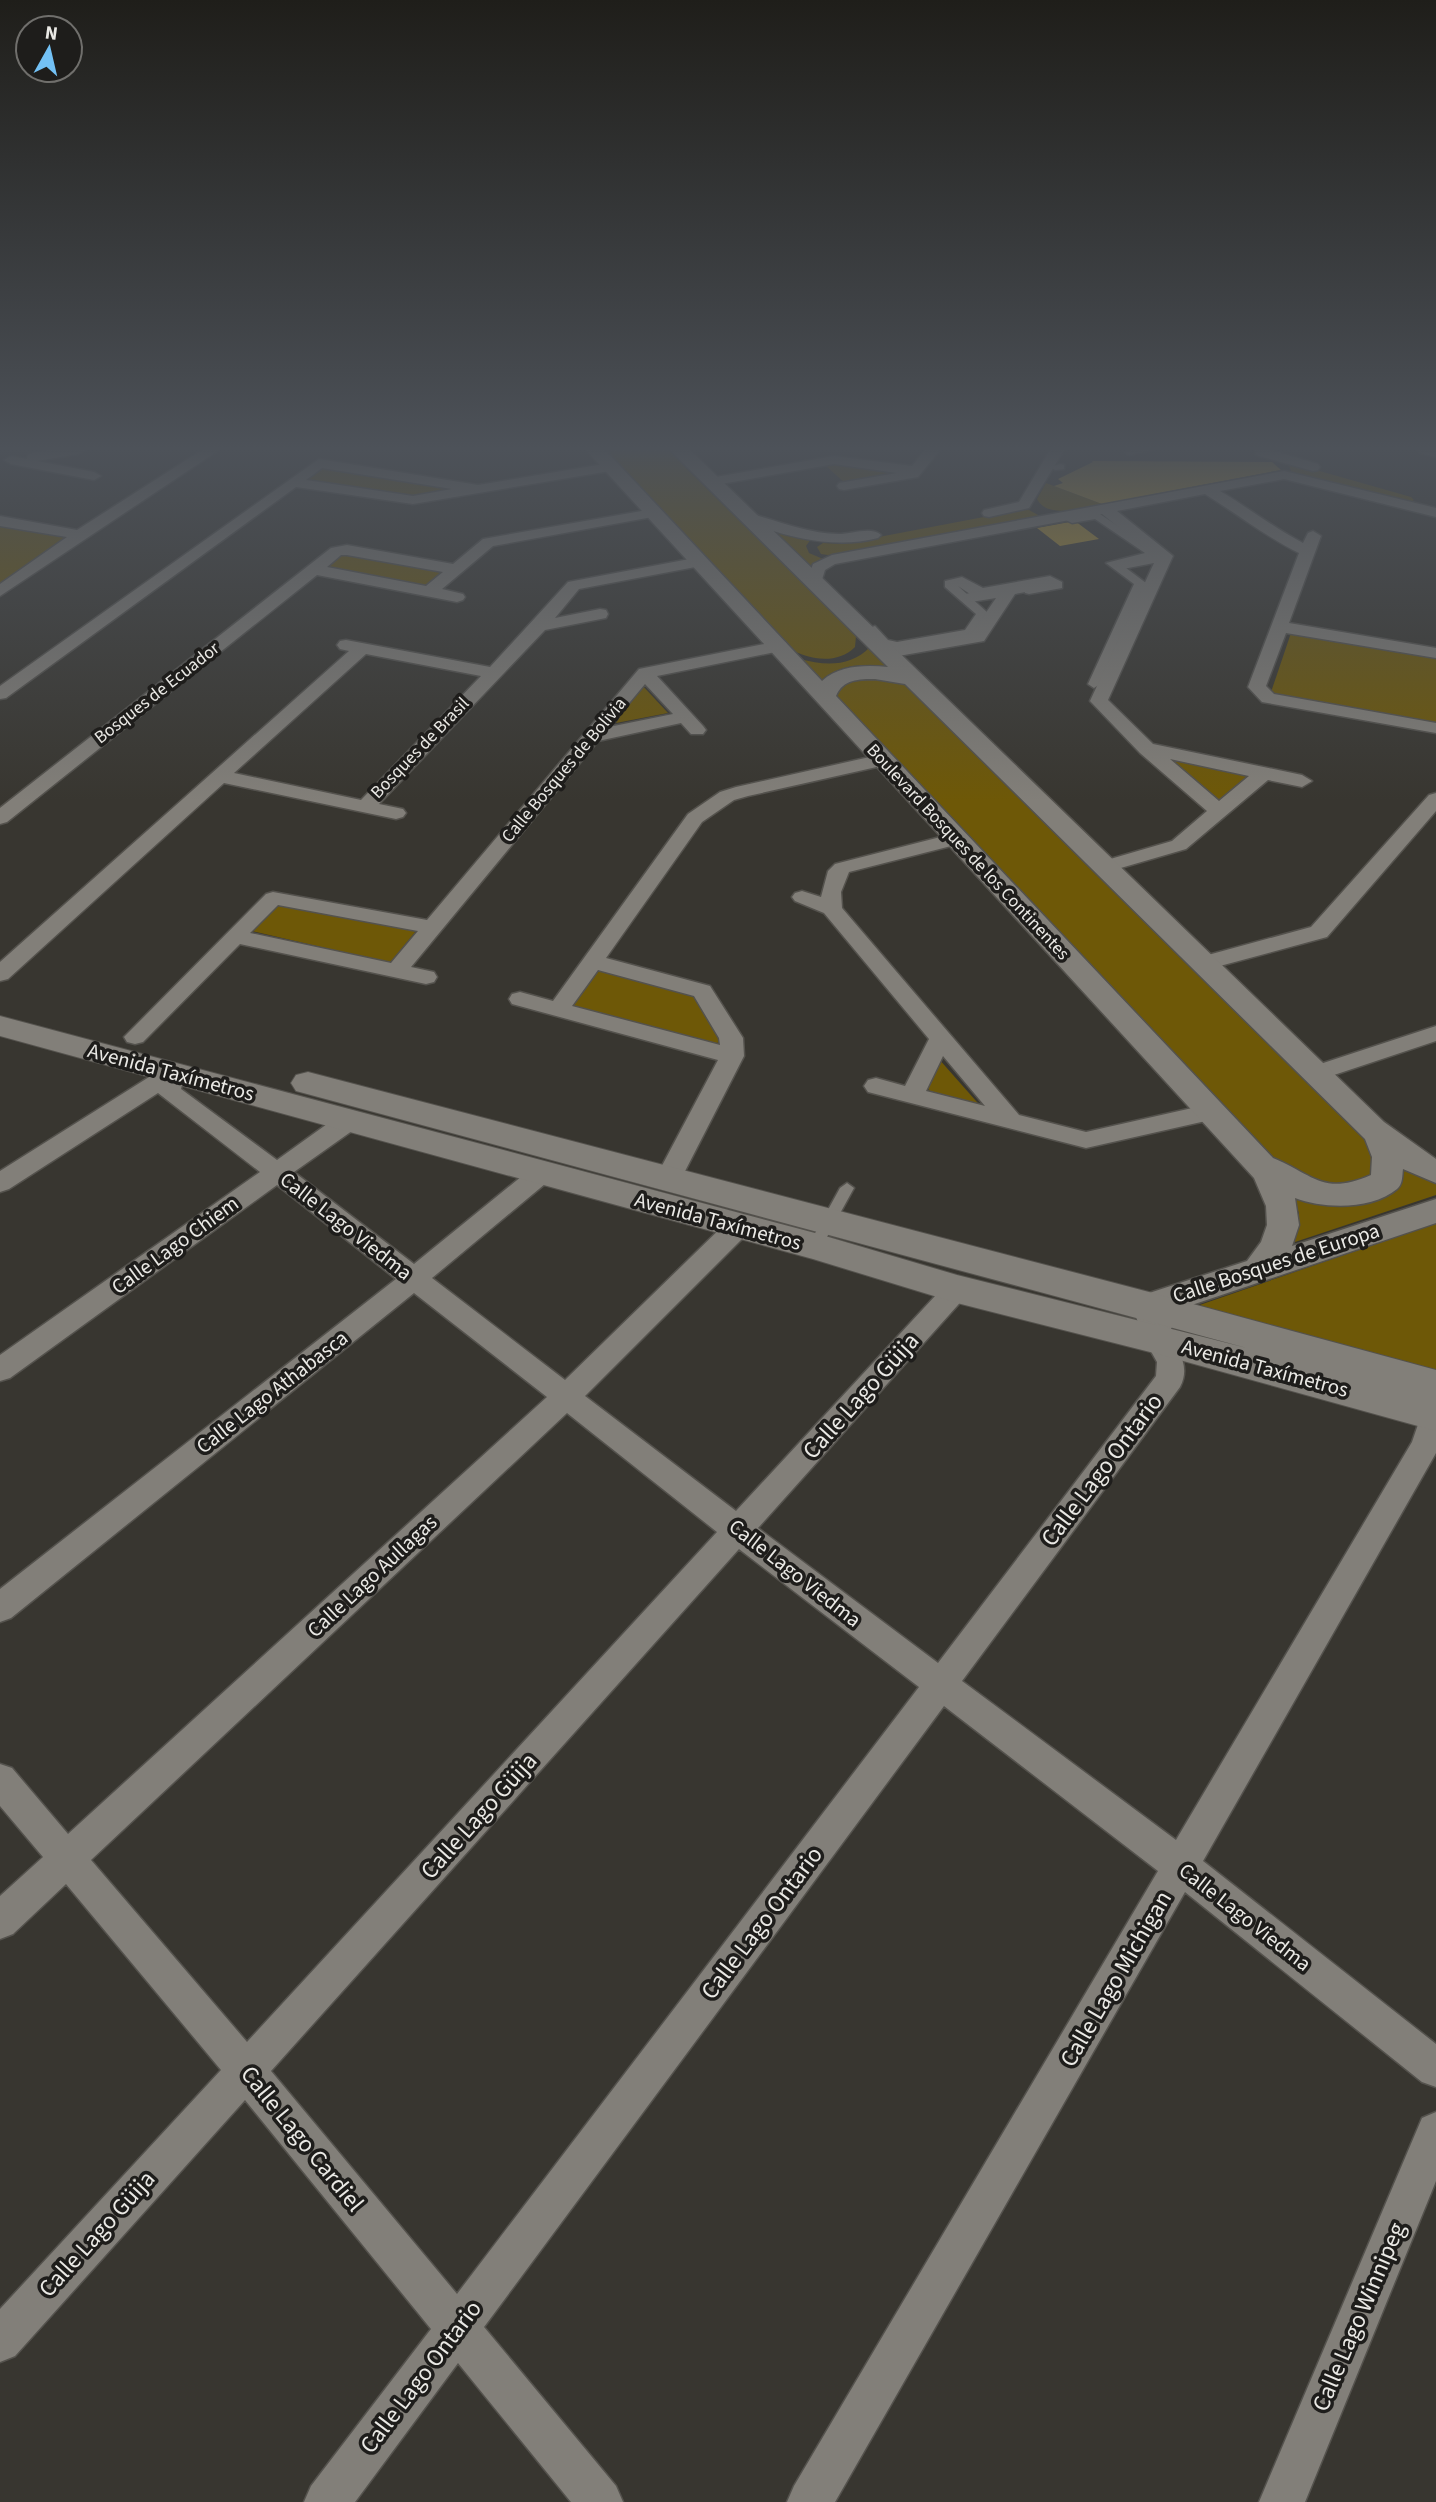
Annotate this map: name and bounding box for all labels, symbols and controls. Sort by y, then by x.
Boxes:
north arrow [14,14,84,84]
text: N [43,19,59,48]
street label: Bosques de Ecuador [89,636,225,750]
street label: Bosques de Brasil [365,692,475,804]
street label: Calle Bosques de Bolivia [496,692,632,848]
street label: Boulevard Bosques de los Continentes [861,738,1075,966]
street label: Avenida Taxímetros [84,1035,258,1109]
street label: Calle Lago Viedma [273,1165,419,1287]
street label: Avenida Taxímetros [631,1184,805,1258]
street label: Calle Lago Chiem [105,1188,245,1302]
street label: Calle Bosques de Europa [1169,1215,1383,1311]
street label: Calle Lago Athabasca [190,1323,354,1461]
street label: Calle Lago Güija [795,1325,927,1467]
street label: Avenida Taxímetros [1178,1331,1352,1405]
street label: Calle Lago Ontario [1033,1386,1171,1554]
street label: Calle Lago Aullagas [300,1508,444,1644]
street label: Calle Lago Viedma [722,1512,868,1634]
street label: Calle Lago Güija [413,1745,545,1887]
street label: Calle Lago Ontario [693,1839,831,2007]
street label: Calle Lago Viedma [1172,1856,1318,1978]
street label: Calle Lago Michigan [1051,1884,1181,2074]
street label: Calle Lago Cardiel [232,2058,372,2220]
street label: Calle Lago Güija [31,2163,163,2305]
street label: Calle Lago Winnipeg [1303,2217,1415,2417]
street label: Calle Lago Ontario [352,2293,490,2461]

